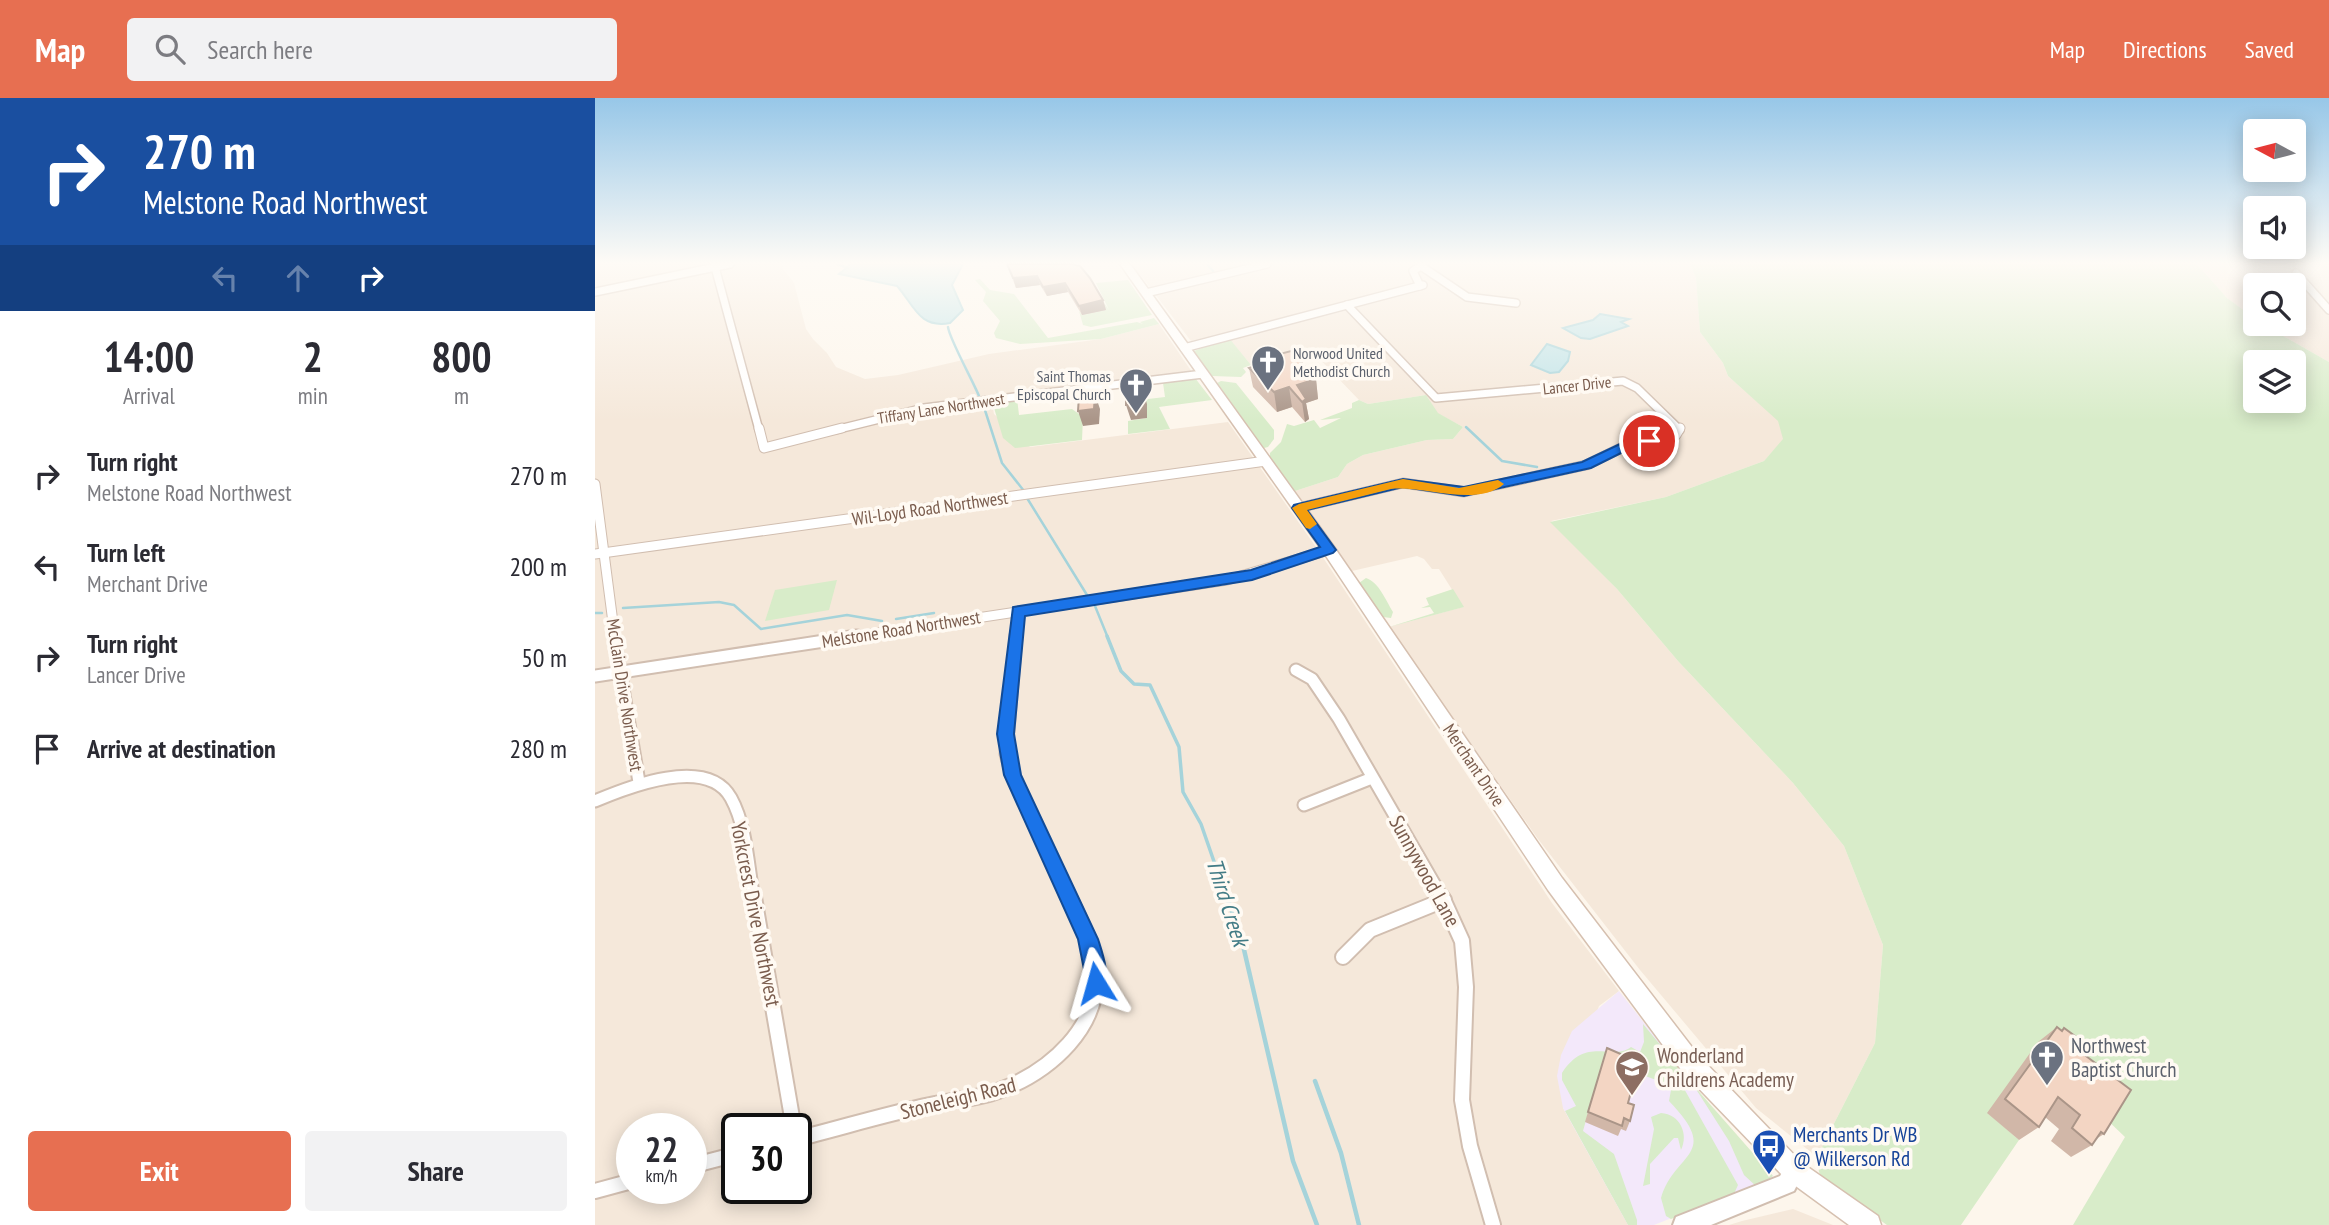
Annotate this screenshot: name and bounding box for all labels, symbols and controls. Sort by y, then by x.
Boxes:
search box [127,18,617,81]
text: Map [35,28,85,71]
icon: search [151,30,189,68]
text: Search here [207,33,313,66]
text: Map [2050,34,2085,65]
text: Directions [2123,34,2207,65]
text: Saved [2245,34,2294,65]
text: 270 m [143,119,256,183]
north arrow [2243,119,2307,182]
map controls [2243,119,2306,413]
icon: right [28,126,119,217]
text: Melstone Road Northwest [143,181,428,223]
button: sound [2243,196,2306,259]
icon: left [206,259,244,297]
icon: ahead [279,259,317,297]
icon: right [352,259,390,297]
button: search [2243,273,2306,336]
text: 14:00 [103,329,194,384]
text: 2 [303,329,323,384]
text: 800 [431,329,492,384]
church icon: Norwood United Methodist Church [1249,343,1287,392]
place label: Norwood United Methodist Church [1293,343,1390,381]
button: layers [2243,350,2306,413]
place label: Saint Thomas Episcopal Church [1017,366,1111,404]
church icon: Saint Thomas Episcopal Church [1117,366,1155,415]
street label: Lancer Drive [1542,371,1612,399]
text: Arrival [123,381,175,410]
text: min [298,381,328,410]
text: m [454,381,469,410]
street label: Tiffany Lane Northwest [876,388,1007,428]
pin [1619,411,1679,471]
icon: arrive [1630,422,1668,460]
text: Turn right [87,445,178,478]
icon: right [28,457,66,495]
text: 270 m [509,459,567,492]
text: Melstone Road Northwest [87,478,292,507]
street label: Wil-Loyd Road Northwest [851,486,1009,530]
text: Turn left [87,536,165,569]
icon: left [28,548,66,586]
text: 200 m [509,550,567,583]
text: Merchant Drive [87,569,208,598]
street label: Melstone Road Northwest [820,605,982,653]
street label: McClain Drive Northwest [602,617,648,773]
text: Turn right [87,627,178,660]
icon: right [28,639,66,677]
text: 50 m [521,641,567,674]
text: Lancer Drive [87,660,186,689]
street label: Merchant Drive [1438,719,1510,811]
icon: arrive [28,730,66,768]
text: Arrive at destination [87,732,276,765]
text: 280 m [509,732,567,765]
street label: Sunnywood Lane [1383,811,1467,931]
street label: Yorkcrest Drive Northwest [725,819,787,1009]
water label: Third Creek [1200,854,1257,953]
position arrow [1059,946,1133,1020]
place label: Northwest Baptist Church [2071,1032,2177,1083]
church icon: Northwest Baptist Church [2028,1038,2066,1087]
place label: Wonderland Childrens Academy [1657,1042,1794,1093]
school or university icon: Wonderland Childrens Academy [1613,1048,1651,1097]
street label: Stoneleigh Road [897,1071,1019,1125]
speed limit sign: 30 [721,1113,812,1204]
place label: Merchants Dr WB @ Wilkerson Rd [1793,1121,1917,1172]
text: 22 [645,1126,678,1172]
bus stop icon: Merchants Dr WB @ Wilkerson Rd [1750,1127,1788,1176]
button: Exit [28,1131,291,1211]
button: Share [305,1131,567,1211]
text: km/h [646,1164,677,1187]

